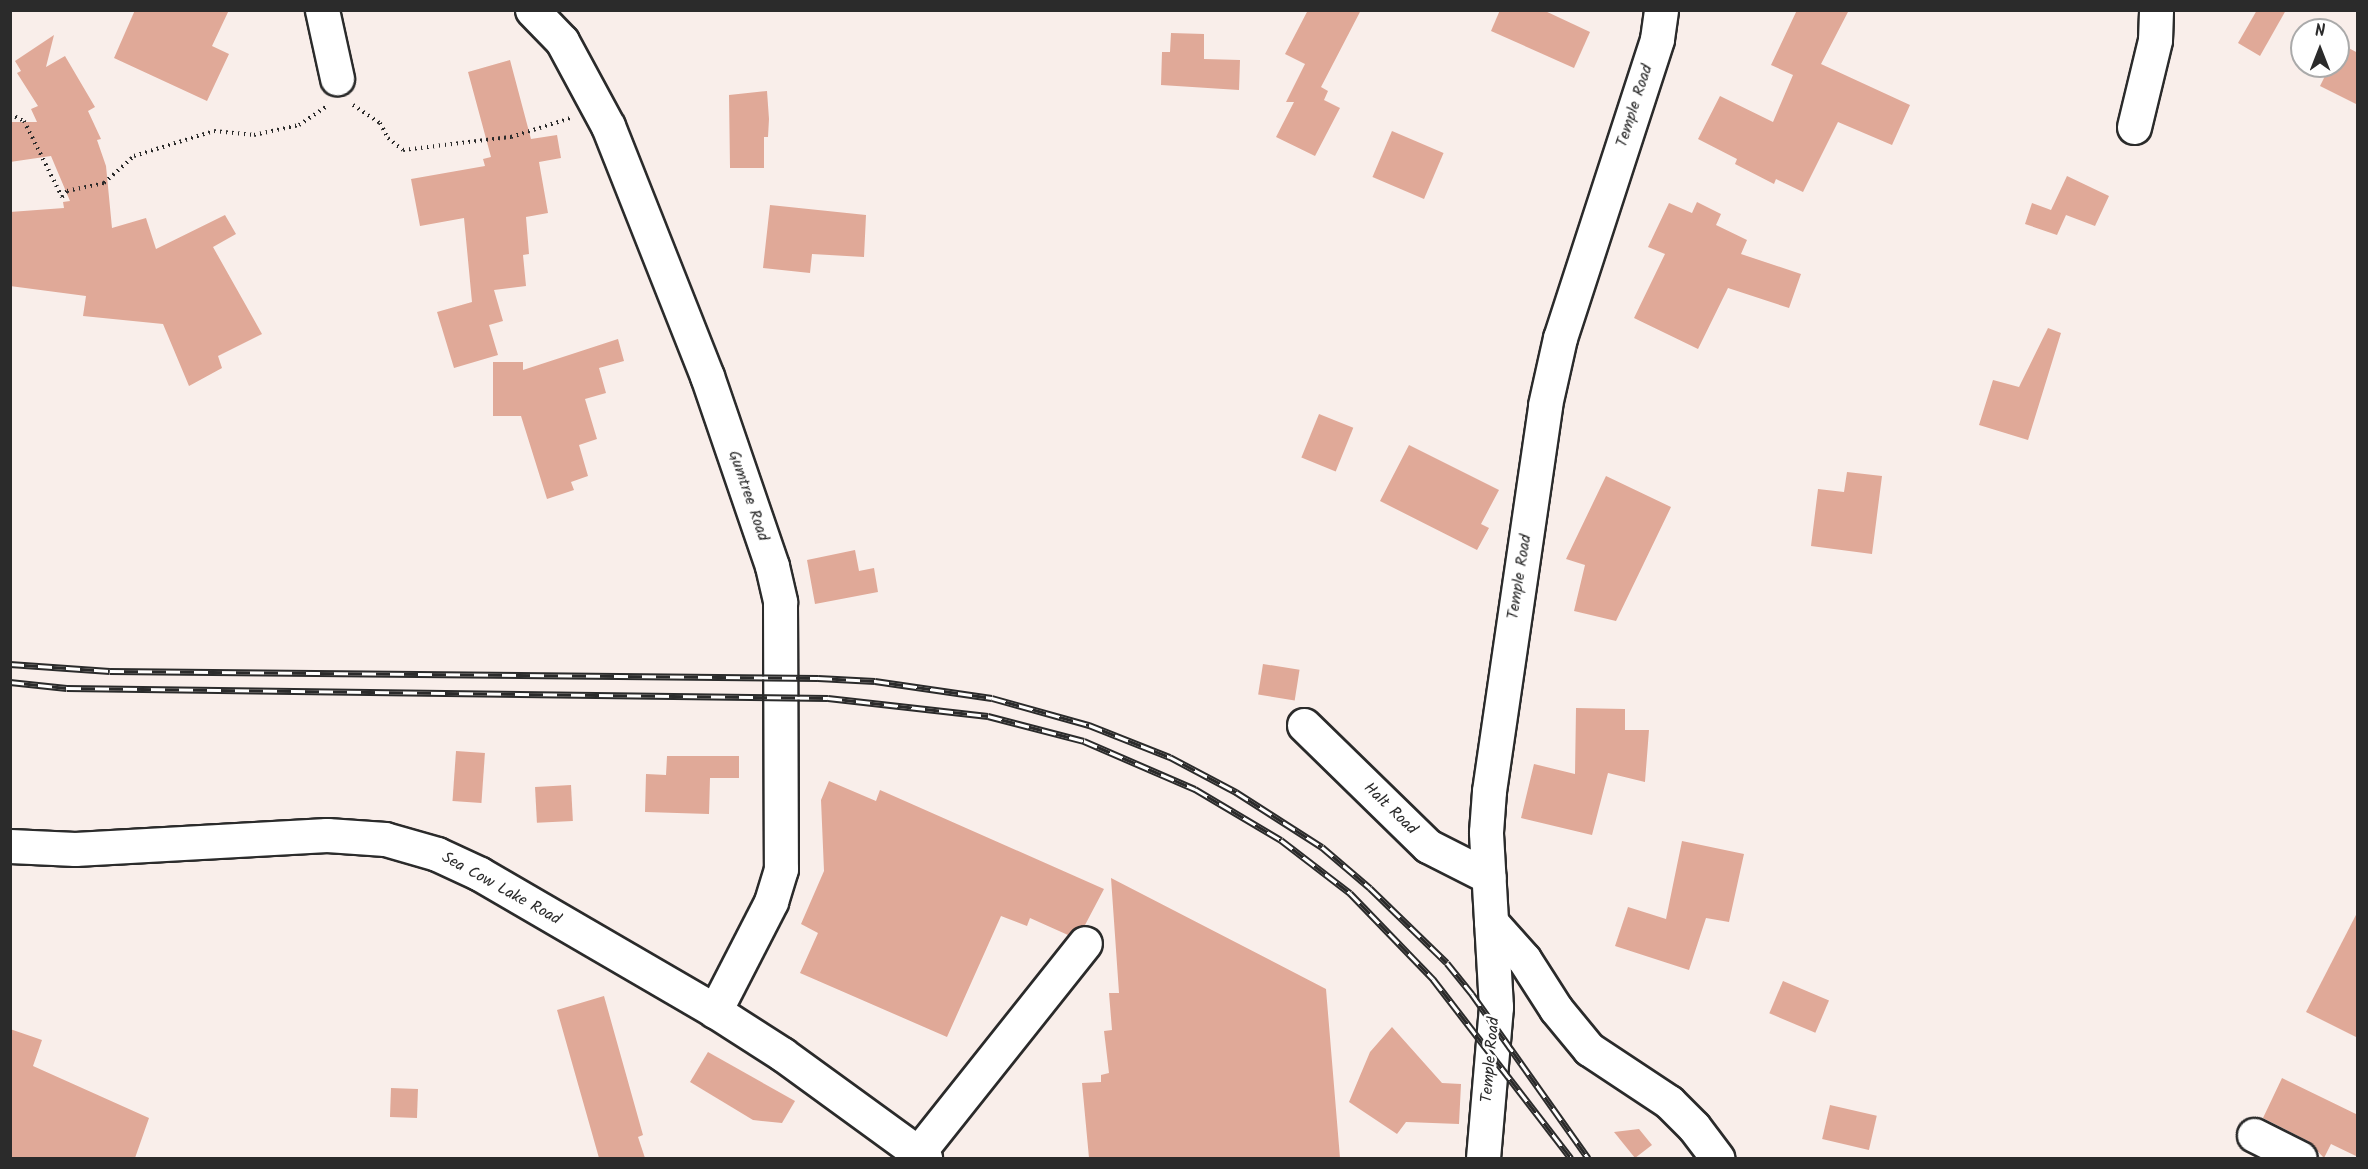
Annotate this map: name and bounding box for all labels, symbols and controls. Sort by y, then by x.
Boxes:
north arrow [2290,18,2350,78]
text: N [2315,19,2325,44]
street label: Temple Road [1613,62,1657,150]
street label: Gumtree Road [724,448,772,544]
street label: Temple Road [1504,533,1536,621]
street label: Halt Road [1359,779,1421,839]
street label: Sea Cow Lake Road [438,848,564,930]
street label: Temple Road [1478,1016,1504,1104]

